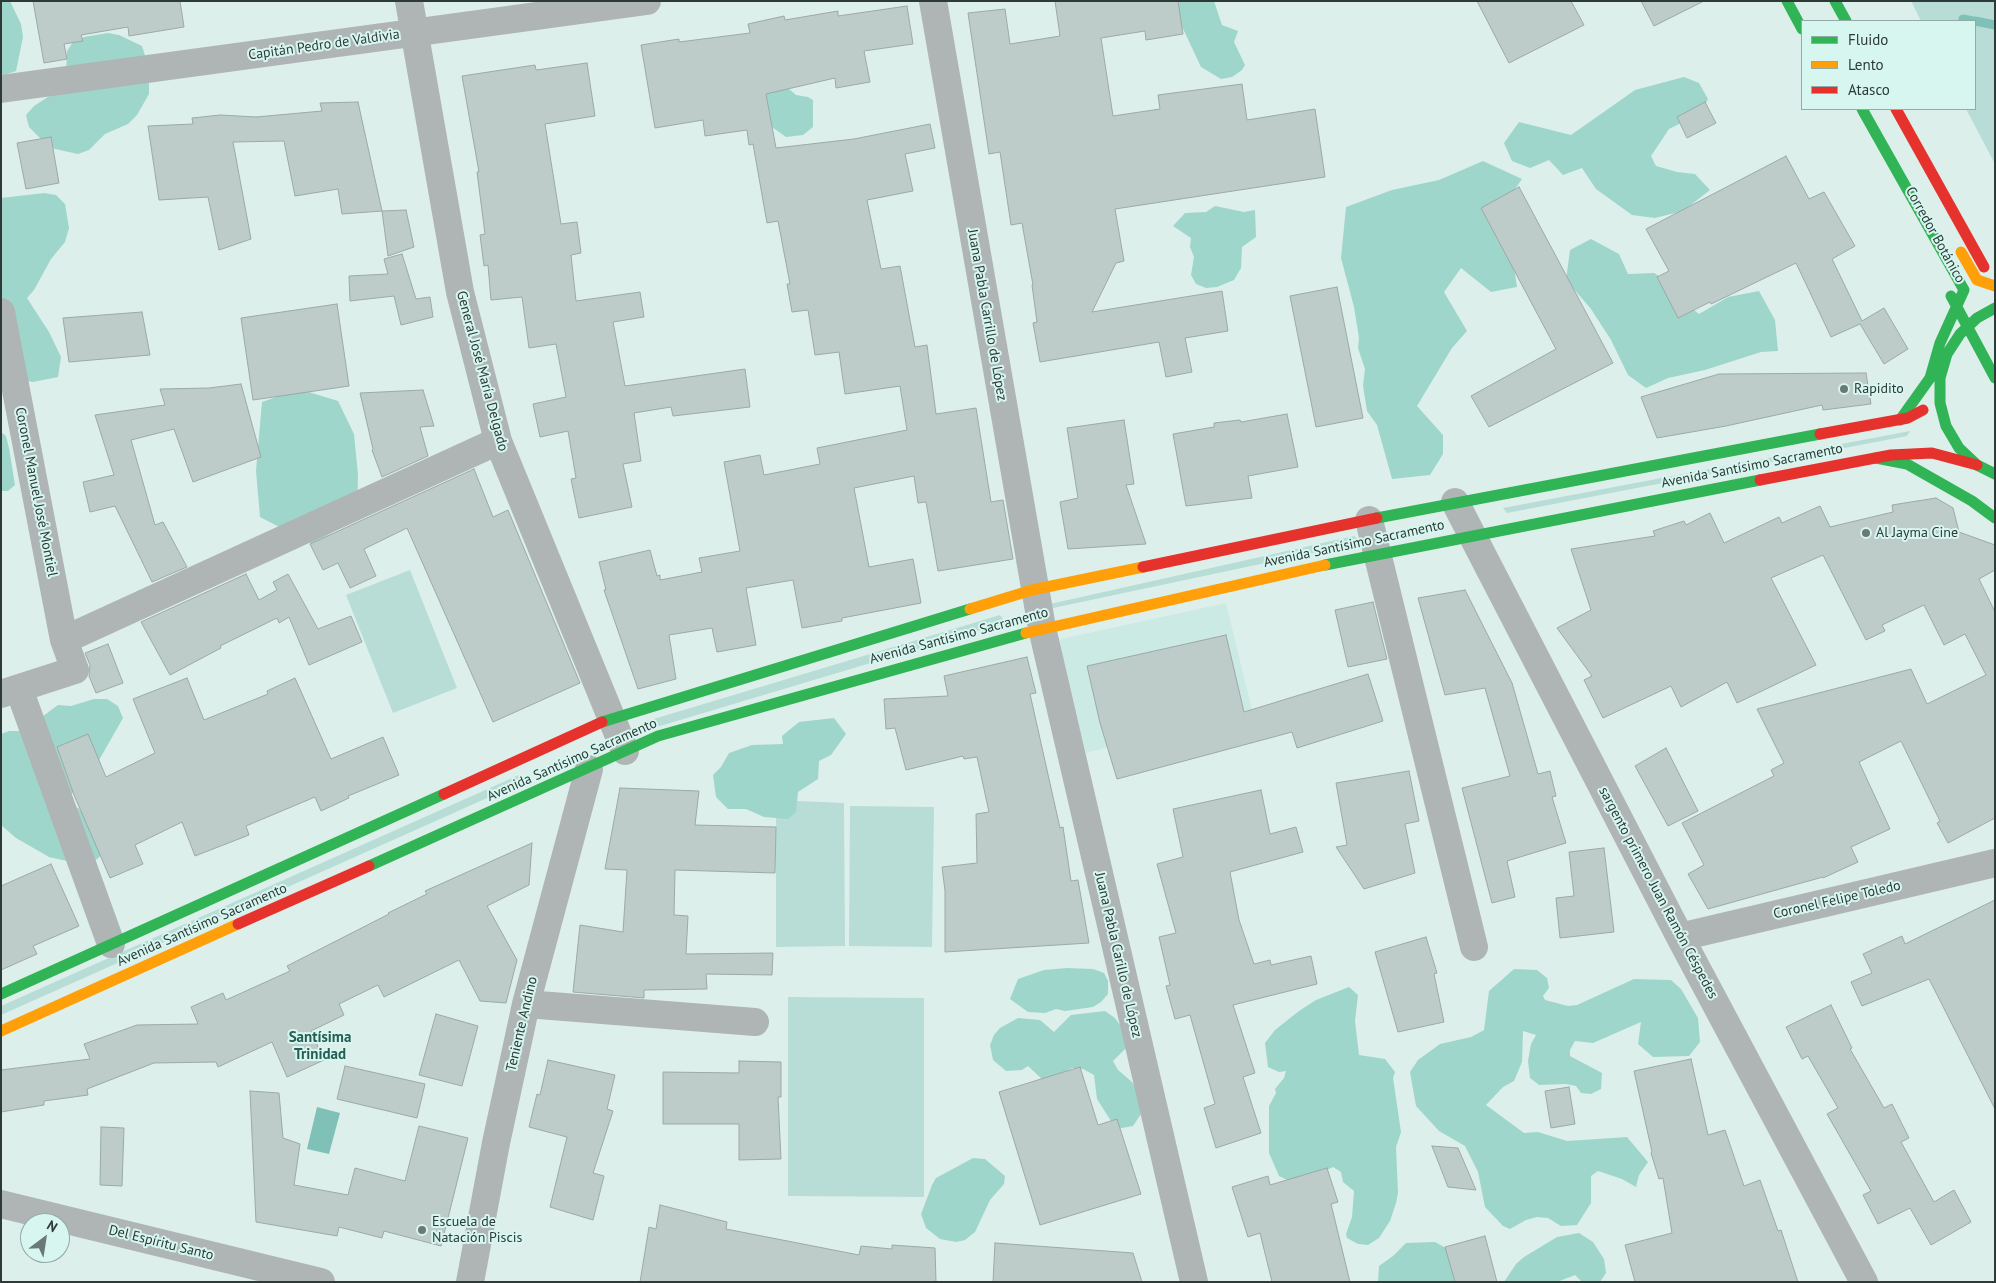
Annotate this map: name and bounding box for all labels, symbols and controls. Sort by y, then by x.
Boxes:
legend [1801,20,1976,110]
street label: Capitán Pedro de Valdivia [247,26,401,64]
text: Fluido [1848,30,1888,49]
text: Lento [1848,55,1884,74]
text: Atasco [1848,80,1890,99]
street label: Corredor Botánico [1902,184,1968,286]
street label: Juana Pabla Carrillo de López [964,228,1010,402]
street label: General José María Delgado [452,289,512,453]
place label: Rapidito [1854,381,1904,397]
marker: Rapidito [1838,383,1850,395]
street label: Coronel Manuel José Montiel [11,406,61,578]
street label: Avenida Santísimo Sacramento [1660,440,1844,492]
street label: Avenida Santísimo Sacramento [1262,517,1446,571]
place label: Al Jayma Cine [1876,525,1958,541]
marker: Al Jayma Cine [1860,527,1872,539]
street label: Avenida Santísimo Sacramento [868,604,1050,668]
street label: Avenida Santísimo Sacramento [484,715,660,805]
street label: sargento primero Juan Ramón Céspedes [1595,784,1721,1002]
street label: Juana Pabla Carillo de López [1091,871,1145,1039]
street label: Coronel Felipe Toledo [1772,877,1902,923]
street label: Avenida Santísimo Sacramento [114,880,290,970]
street label: Teniente Andino [503,975,541,1073]
district label: Santísima Trinidad [289,1029,351,1064]
north arrow [20,1213,70,1263]
place label: Escuela de Natación Piscis [432,1214,522,1246]
text: N [44,1216,61,1236]
street label: Del Espíritu Santo [107,1222,215,1264]
marker: Escuela de Natación Piscis [416,1224,428,1236]

